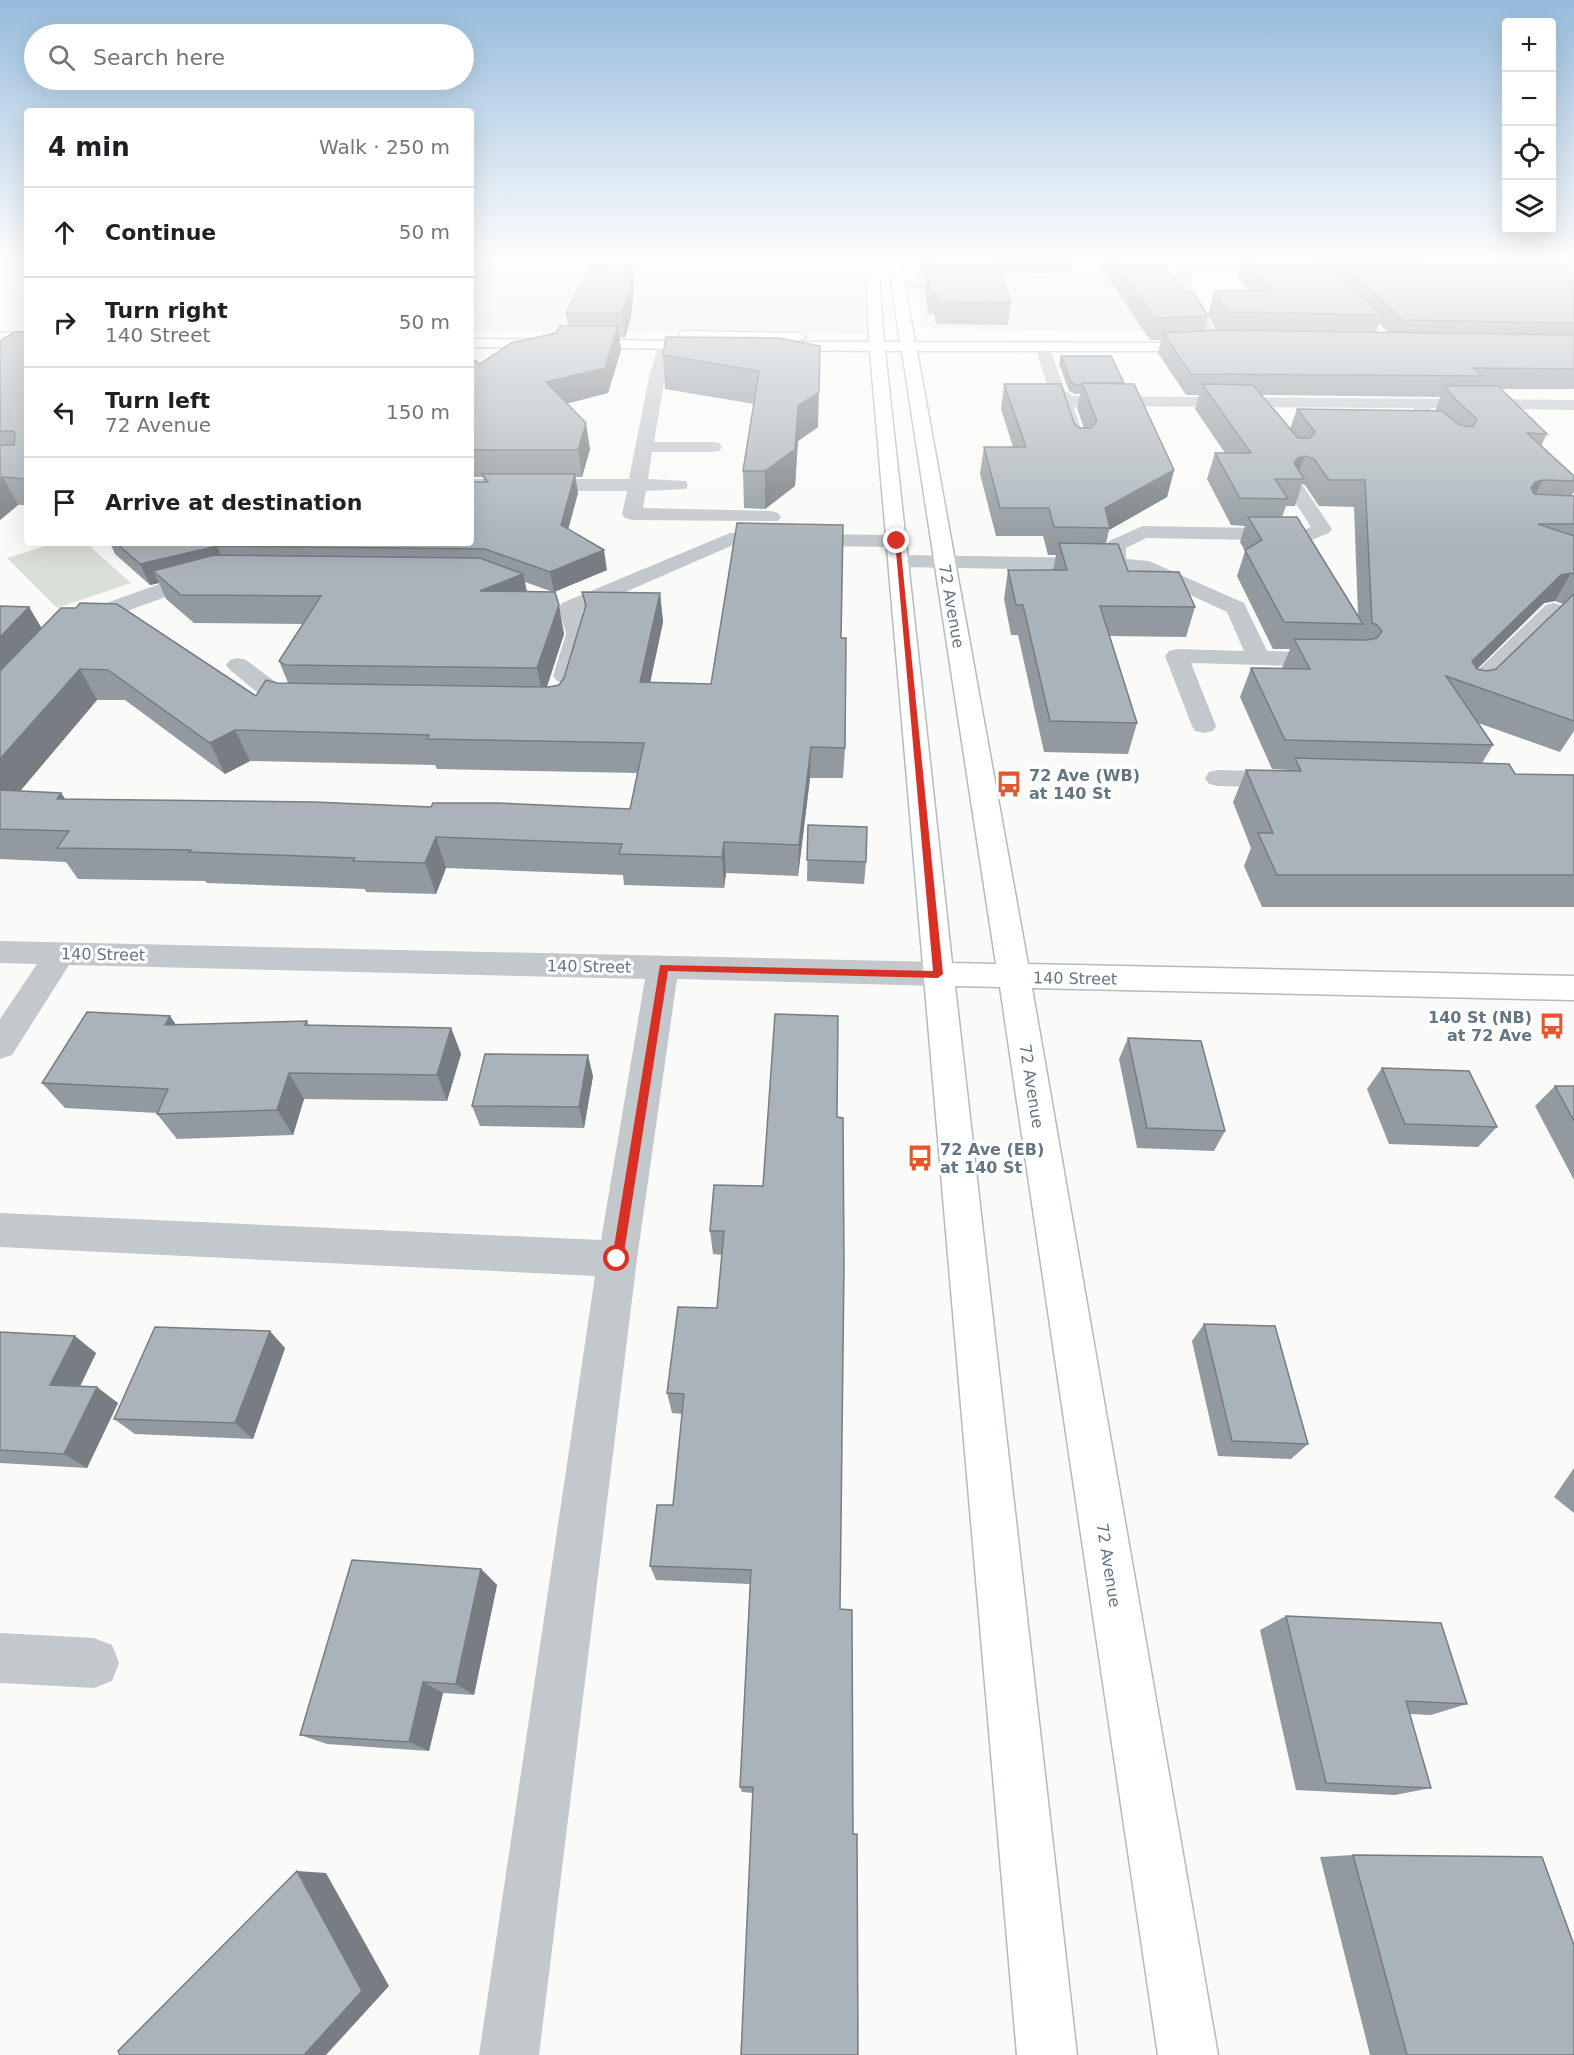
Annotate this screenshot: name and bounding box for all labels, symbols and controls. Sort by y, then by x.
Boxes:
map controls [1502,18,1556,234]
button: + [1502,18,1556,72]
search box [24,24,474,90]
icon: search [45,41,78,74]
text: Search here [93,45,225,70]
button: − [1502,72,1556,126]
button: locate [1502,126,1556,180]
text: 4 min [48,132,130,162]
text: Walk · 250 m [319,135,450,159]
button: layers [1502,180,1556,234]
icon: ahead [48,216,81,249]
text: Continue [105,220,216,245]
text: 50 m [399,220,450,244]
text: Turn right [105,298,228,323]
icon: right [48,306,81,339]
text: 50 m [399,310,450,334]
text: 140 Street [105,323,210,347]
text: Turn left [105,388,210,413]
icon: left [48,396,81,429]
text: 150 m [386,400,450,424]
text: 72 Avenue [105,413,211,437]
icon: arrive [48,486,81,519]
text: Arrive at destination [105,490,362,515]
route end [883,527,909,553]
street label: 72 Avenue [935,563,968,650]
place label: 72 Ave (WB) at 140 St [1029,766,1140,803]
bus stop icon: 72 Ave (WB) at 140 St [994,769,1024,799]
street label: 140 Street [61,944,145,965]
street label: 140 Street [547,956,631,977]
street label: 140 Street [1033,968,1117,989]
place label: 140 St (NB) at 72 Ave [1428,1008,1532,1045]
bus stop icon: 140 St (NB) at 72 Ave [1537,1011,1567,1041]
street label: 72 Avenue [1015,1043,1048,1129]
place label: 72 Ave (EB) at 140 St [940,1140,1044,1177]
bus stop icon: 72 Ave (EB) at 140 St [905,1143,935,1173]
route start [603,1245,629,1271]
street label: 72 Avenue [1092,1522,1125,1608]

